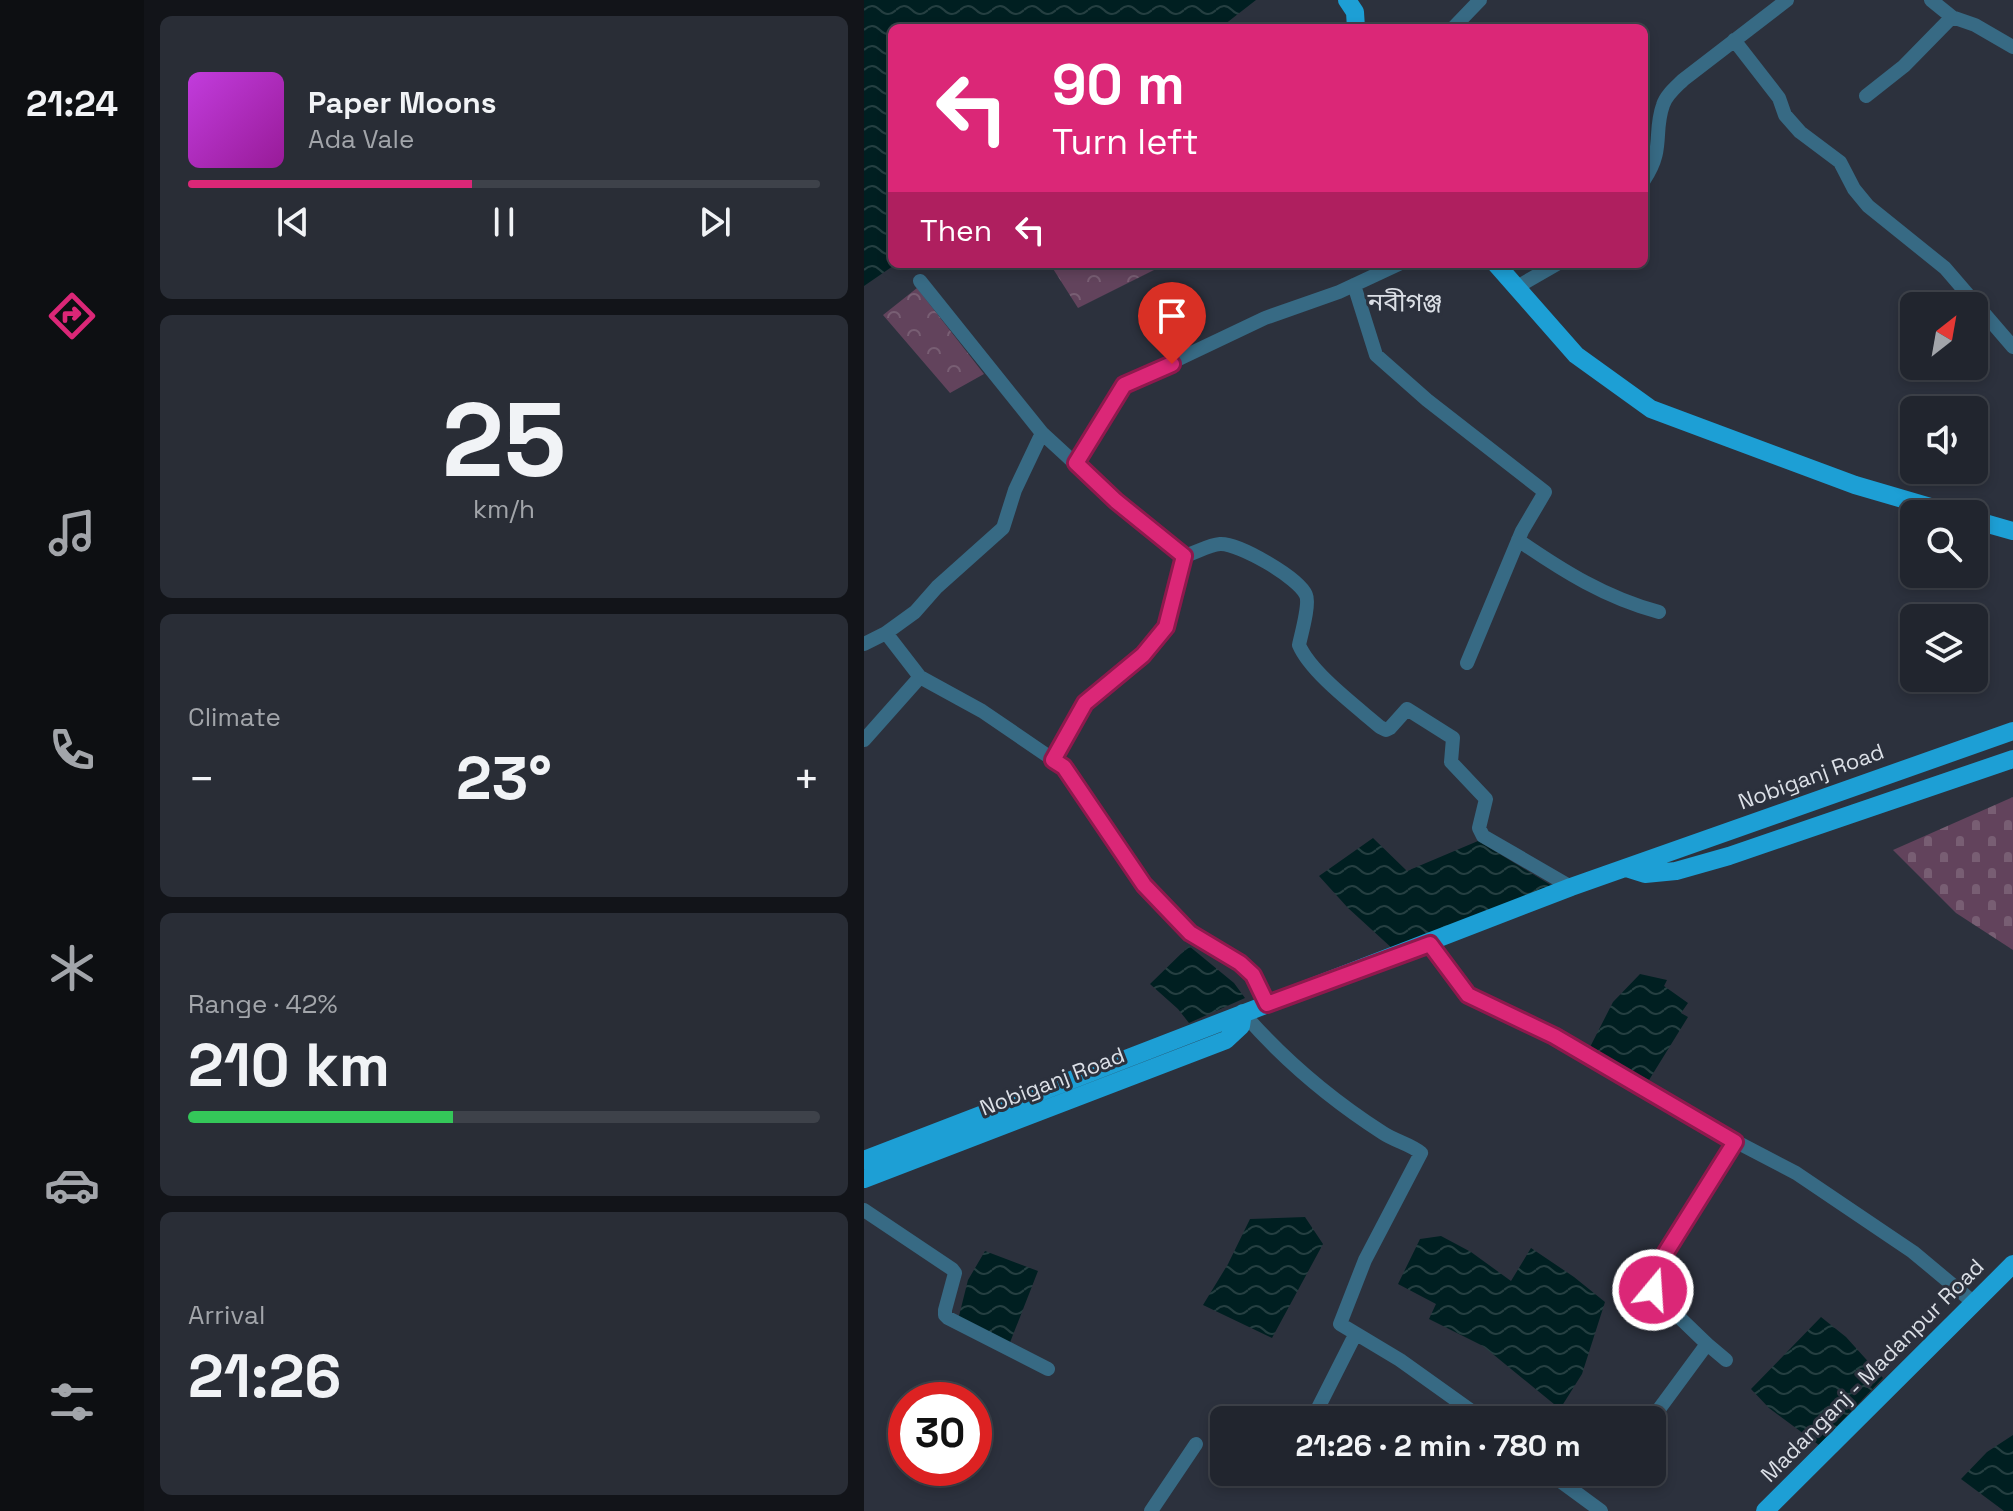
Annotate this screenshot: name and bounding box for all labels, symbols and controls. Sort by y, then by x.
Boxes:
text: 90 m [1052,49,1185,120]
icon: left [920,56,1024,160]
text: 21:24 [26,81,118,127]
text: Paper Moons [308,83,497,122]
text: Turn left [1052,119,1199,165]
text: Ada Vale [308,122,414,156]
icon: previous [271,200,315,244]
icon: pause [482,200,526,244]
icon: next [693,200,737,244]
icon: left [1008,208,1052,252]
text: Then [920,211,992,250]
pin [1138,282,1206,364]
district label: নবীগঞ্জ [1367,285,1442,319]
icon: directions [44,288,100,344]
north arrow [1900,292,1988,380]
map controls [1900,292,1988,692]
icon: arrive [1150,294,1194,338]
text: 25 [442,374,566,506]
button: sound [1900,396,1988,484]
text: km/h [473,492,535,526]
button: search [1900,500,1988,588]
icon: music [44,505,100,561]
button: layers [1900,604,1988,692]
text: Climate [188,700,281,734]
icon: phone [44,722,100,778]
street label: Nobiganj Road [1734,737,1888,815]
text: 23° [456,740,552,817]
text: − [188,751,215,807]
text: + [793,751,820,807]
icon: climate [44,940,100,996]
text: Range · 42% [188,987,338,1021]
text: 210 km [188,1027,390,1104]
street label: Nobiganj Road [976,1040,1128,1122]
icon: car [44,1157,100,1213]
position arrow [1611,1248,1695,1332]
street label: Madanganj - Madanpur Road [1754,1252,1990,1488]
text: Arrival [188,1298,265,1332]
text: 21:26 [188,1338,341,1415]
icon: filters [44,1374,100,1430]
speed limit sign: 30 [888,1382,992,1486]
text: 21:26 · 2 min · 780 m [1295,1426,1581,1465]

